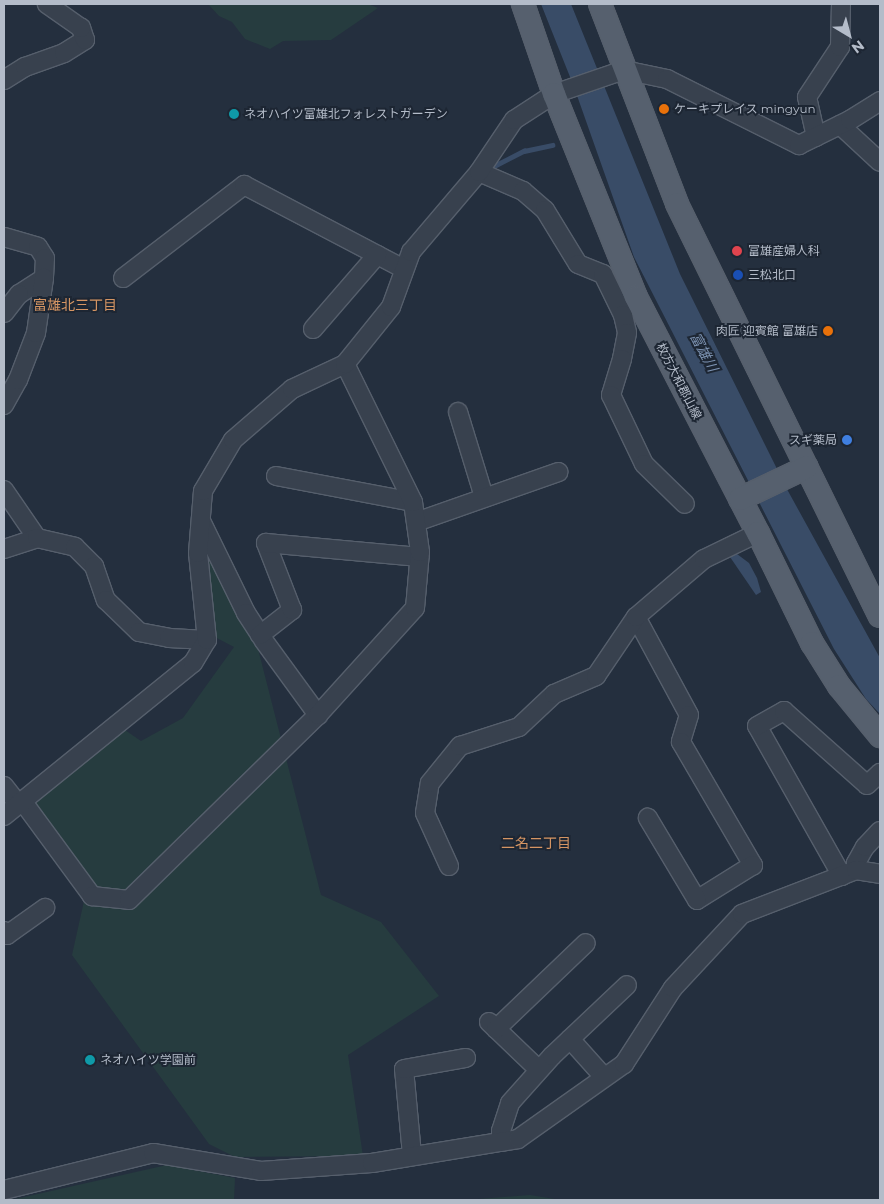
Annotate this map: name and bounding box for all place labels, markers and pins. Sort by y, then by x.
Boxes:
place label: ケーキプレイス mingyun [674,102,816,116]
marker: ケーキプレイス mingyun [658,103,670,115]
place label: ネオハイツ富雄北フォレストガーデン [244,107,448,121]
marker: ネオハイツ富雄北フォレストガーデン [228,108,240,120]
marker: 富雄産婦人科 [730,244,744,258]
place label: 富雄産婦人科 [748,244,820,258]
place label: 三松北口 [748,268,796,282]
marker: 三松北口 [732,269,744,281]
place label: 肉匠 迎賓館 富雄店 [716,324,818,338]
marker: 肉匠 迎賓館 富雄店 [822,325,834,337]
place label: スギ薬局 [789,433,837,447]
marker: スギ薬局 [841,434,853,446]
place label: ネオハイツ学園前 [100,1053,196,1067]
marker: ネオハイツ学園前 [84,1054,96,1066]

